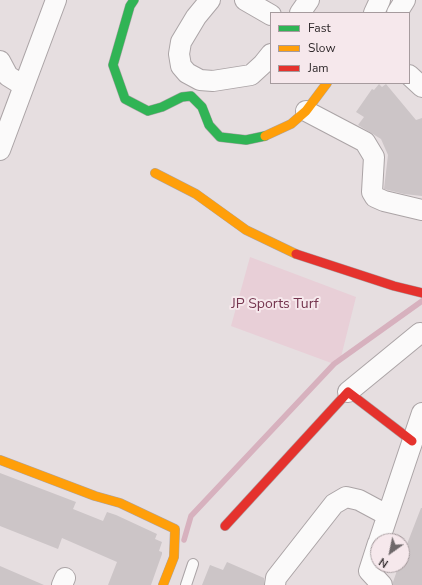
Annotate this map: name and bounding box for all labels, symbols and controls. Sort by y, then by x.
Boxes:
legend [270,12,410,84]
text: Fast [308,20,331,36]
text: Slow [308,40,336,56]
text: Jam [308,60,329,76]
park label: JP Sports Turf [231,297,319,313]
north arrow [370,533,410,573]
text: N [376,554,391,571]

